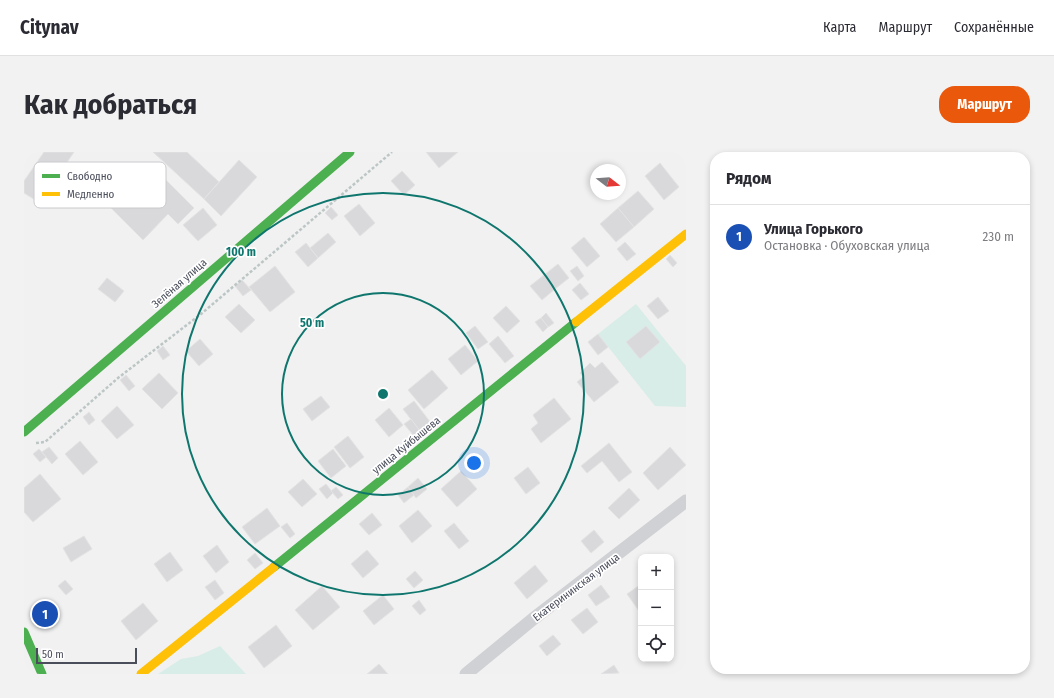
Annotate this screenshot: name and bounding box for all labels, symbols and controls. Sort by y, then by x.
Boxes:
text: Citynav [20,16,79,39]
text: Карта [823,19,856,36]
text: Маршрут [878,19,932,36]
text: Сохранённые [954,19,1034,36]
button: Маршрут [939,86,1030,123]
text: Как добраться [24,88,197,121]
legend [34,162,166,208]
north arrow [590,164,626,200]
text: Рядом [726,168,771,189]
text: Свободно [67,170,112,183]
text: Медленно [67,188,115,201]
text: Улица Горького [764,220,863,238]
text: 1 [736,229,742,244]
text: 230 m [983,229,1014,244]
text: Остановка · Обуховская улица [764,238,930,253]
text: 100 m [226,245,256,259]
street label: Зелёная улица [149,256,209,311]
text: 50 m [300,316,324,330]
centre of rings [376,387,390,401]
street label: улица Куйбышева [370,414,443,477]
your location [464,453,484,473]
street label: Екатерининская улица [530,551,622,624]
map controls [638,554,674,662]
button: + [638,554,674,590]
button: − [638,590,674,626]
pin: 1 [32,599,58,629]
button: locate [638,626,674,662]
scale bar [36,646,137,665]
text: 50 m [42,648,64,661]

